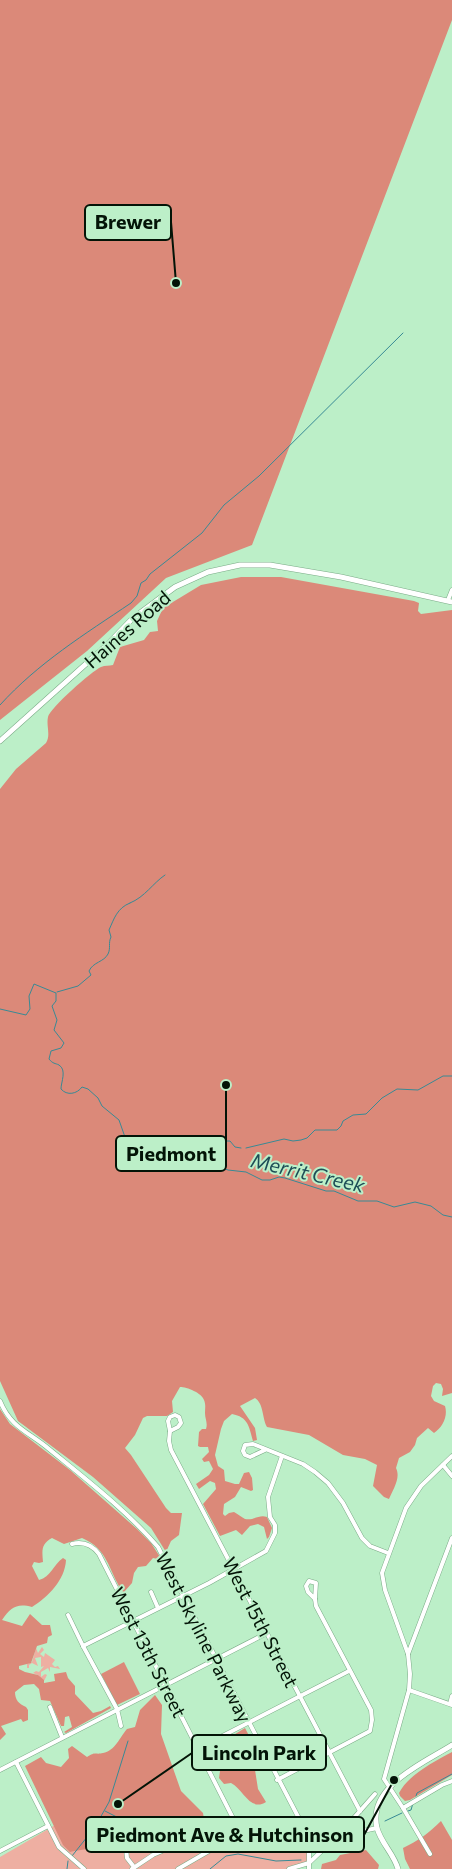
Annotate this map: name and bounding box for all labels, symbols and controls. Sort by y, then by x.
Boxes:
callout: Brewer [85,205,171,240]
text: Brewer [95,209,161,233]
street label: Haines Road [79,585,175,673]
callout: Piedmont [116,1136,226,1171]
text: Piedmont [126,1141,216,1165]
water label: Merrit Creek [249,1147,368,1197]
street label: West Skyline Parkway [151,1548,257,1726]
street label: West 15th Street [218,1553,304,1691]
street label: West 13th Street [106,1583,192,1721]
callout: Lincoln Park [192,1735,326,1770]
text: Lincoln Park [202,1740,317,1764]
callout: Piedmont Ave & Hutchinson [86,1817,364,1852]
text: Piedmont Ave & Hutchinson [96,1822,354,1846]

